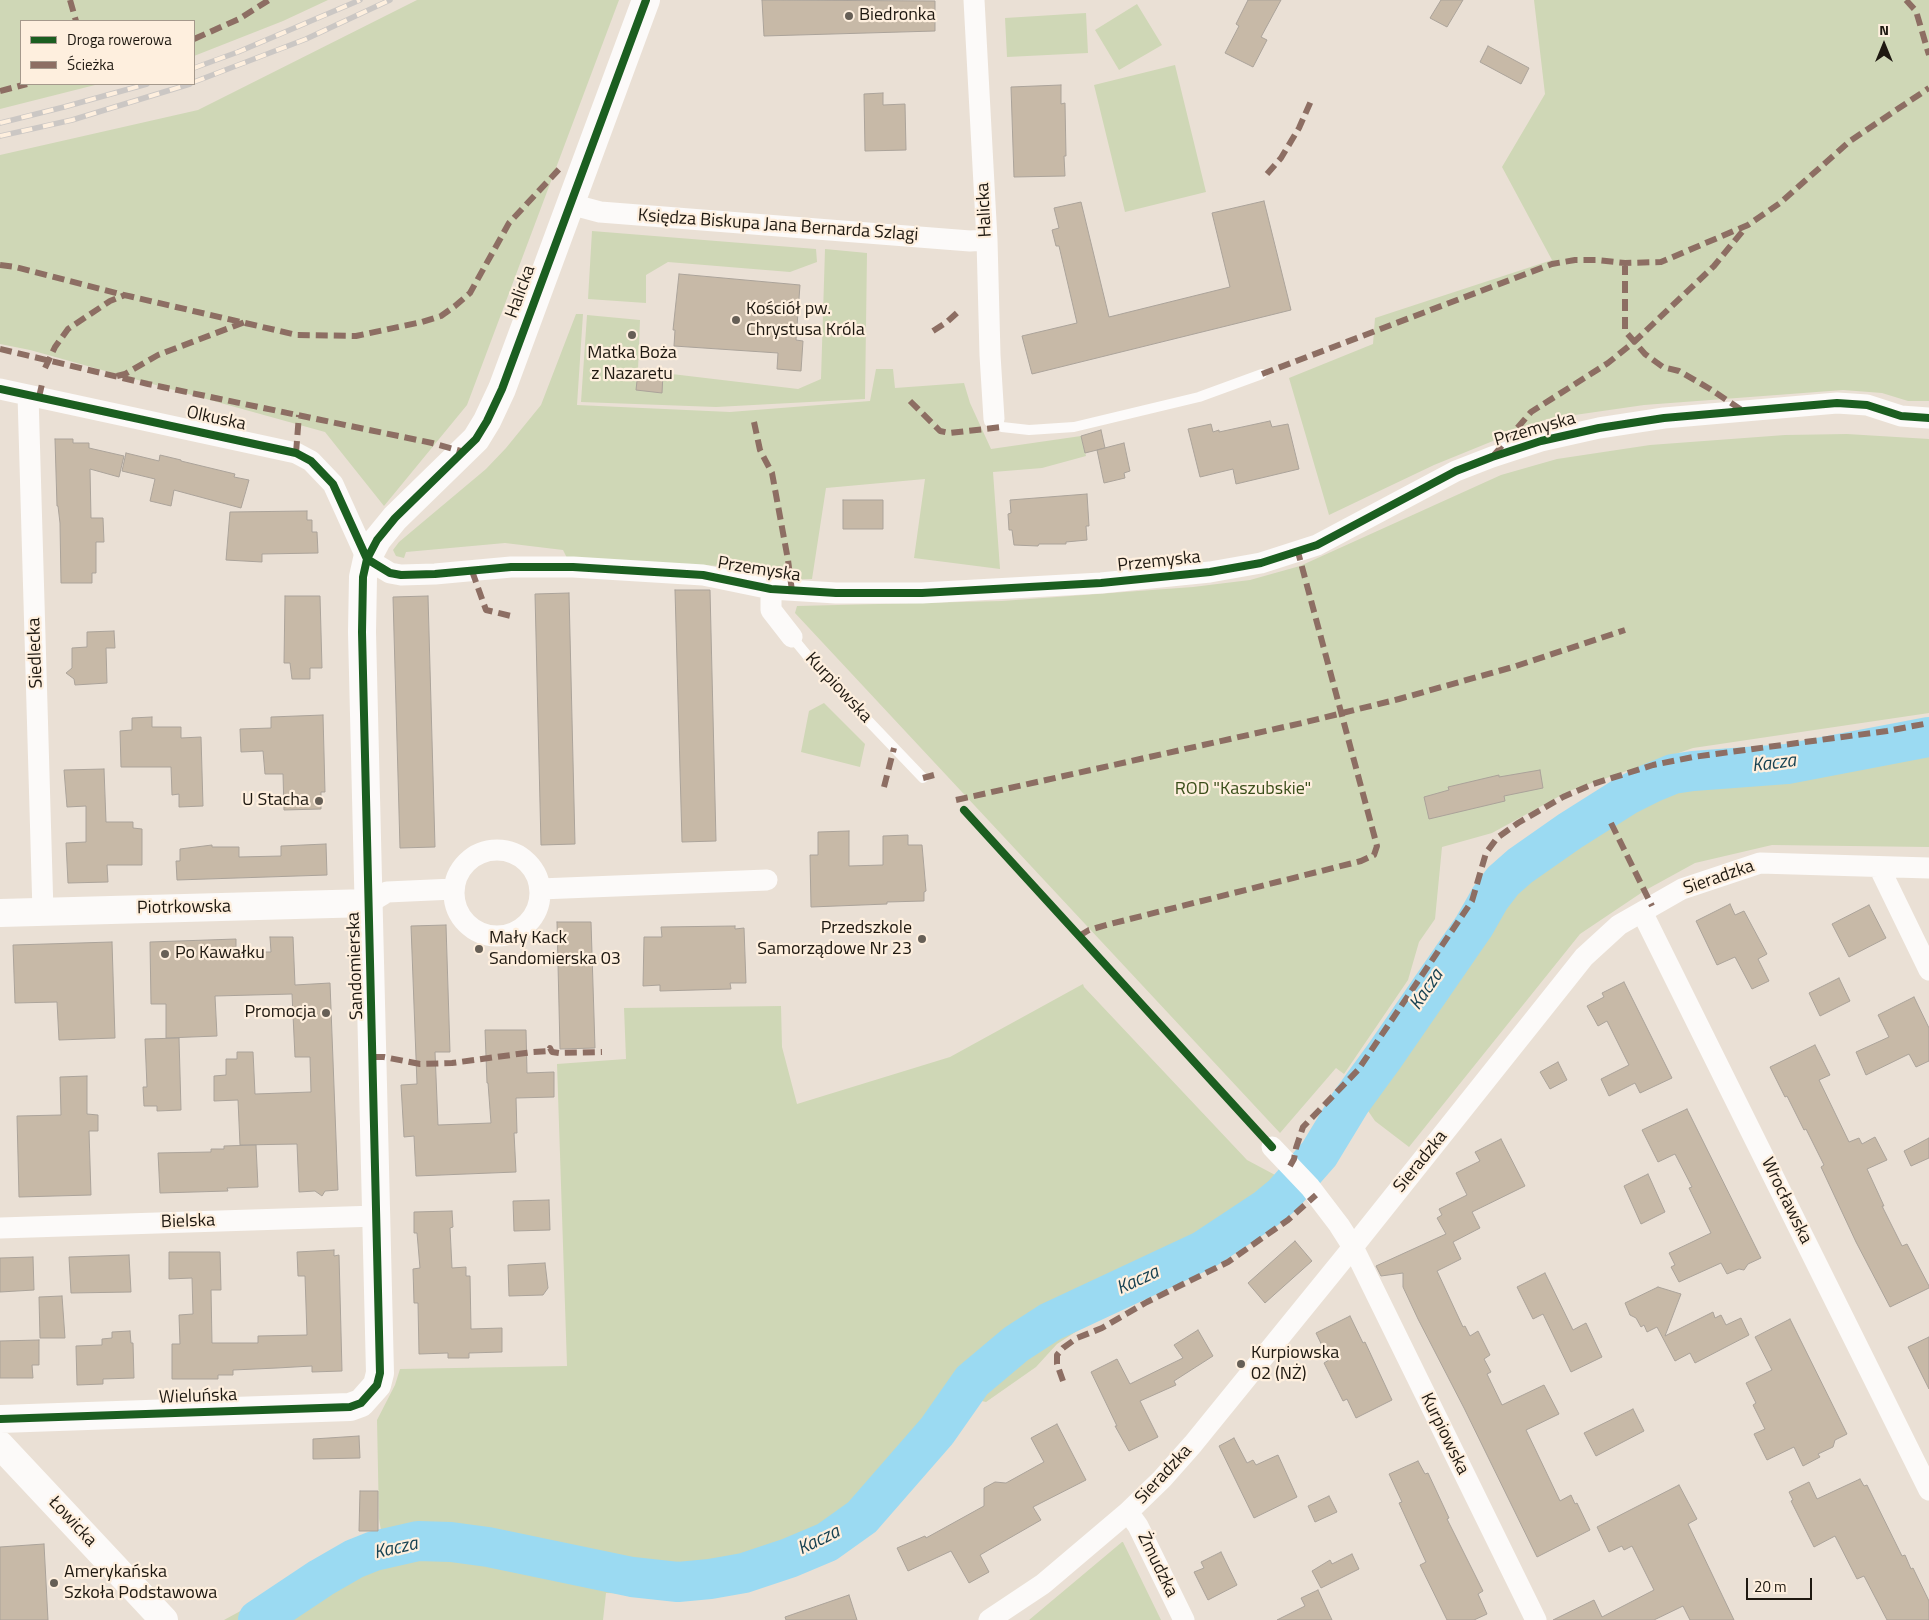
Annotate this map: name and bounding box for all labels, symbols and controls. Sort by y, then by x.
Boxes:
place label: Biedronka [859,5,935,27]
marker: Biedronka [843,10,855,22]
text: N [1879,19,1889,40]
legend [20,20,195,85]
north arrow [1859,20,1909,70]
text: Droga rowerowa [67,28,172,51]
text: Ścieżka [67,53,114,76]
street label: Halicka [973,182,997,238]
street label: Księdza Biskupa Jana Bernarda Szlagi [637,205,919,247]
street label: Halicka [501,263,541,321]
place label: Kościół pw. Chrystusa Króla [746,299,865,342]
marker: Kościół pw. Chrystusa Króla [730,314,742,326]
marker: Matka Boża z Nazaretu [626,329,638,341]
place label: Matka Boża z Nazaretu [587,343,677,386]
street label: Olkuska [184,402,248,436]
street label: Przemyska [1492,408,1578,452]
street label: Przemyska [1116,547,1202,577]
street label: Przemyska [716,553,802,587]
street label: Siedlecka [24,617,48,689]
street label: Kurpiowska [800,648,876,728]
water label: Kacza [1751,750,1797,778]
park label: ROD "Kaszubskie" [1175,779,1311,801]
place label: U Stacha [242,790,309,812]
marker: U Stacha [313,795,325,807]
street label: Sieradzka [1681,856,1757,900]
street label: Piotrkowska [137,896,231,920]
street label: Sandomierska [343,912,369,1020]
place label: Przedszkole Samorządowe Nr 23 [757,918,912,961]
place label: Mały Kack Sandomierska 03 [489,928,621,971]
marker: Przedszkole Samorządowe Nr 23 [916,933,928,945]
place label: Po Kawałku [175,943,265,965]
marker: Mały Kack Sandomierska 03 [473,943,485,955]
marker: Po Kawałku [159,948,171,960]
water label: Kacza [1405,965,1449,1015]
place label: Promocja [244,1002,316,1024]
marker: Promocja [320,1007,332,1019]
street label: Sieradzka [1390,1127,1452,1197]
street label: Wrocławska [1756,1154,1816,1248]
street label: Bielska [161,1210,215,1234]
water label: Kacza [1113,1261,1163,1301]
place label: Kurpiowska 02 (NŻ) [1251,1343,1339,1386]
marker: Kurpiowska 02 (NŻ) [1235,1358,1247,1370]
street label: Wieluńska [158,1385,238,1409]
street label: Kurpiowska [1415,1390,1473,1478]
street label: Sieradzka [1131,1441,1197,1509]
street label: Łowicka [43,1492,101,1552]
water label: Kacza [794,1521,844,1561]
street label: Żmudzka [1132,1529,1182,1601]
water label: Kacza [372,1533,420,1565]
place label: Amerykańska Szkoła Podstawowa [64,1562,217,1605]
scale bar [1749,1568,1815,1600]
text: 20 m [1754,1575,1787,1598]
marker: Amerykańska Szkoła Podstawowa [48,1577,60,1589]

